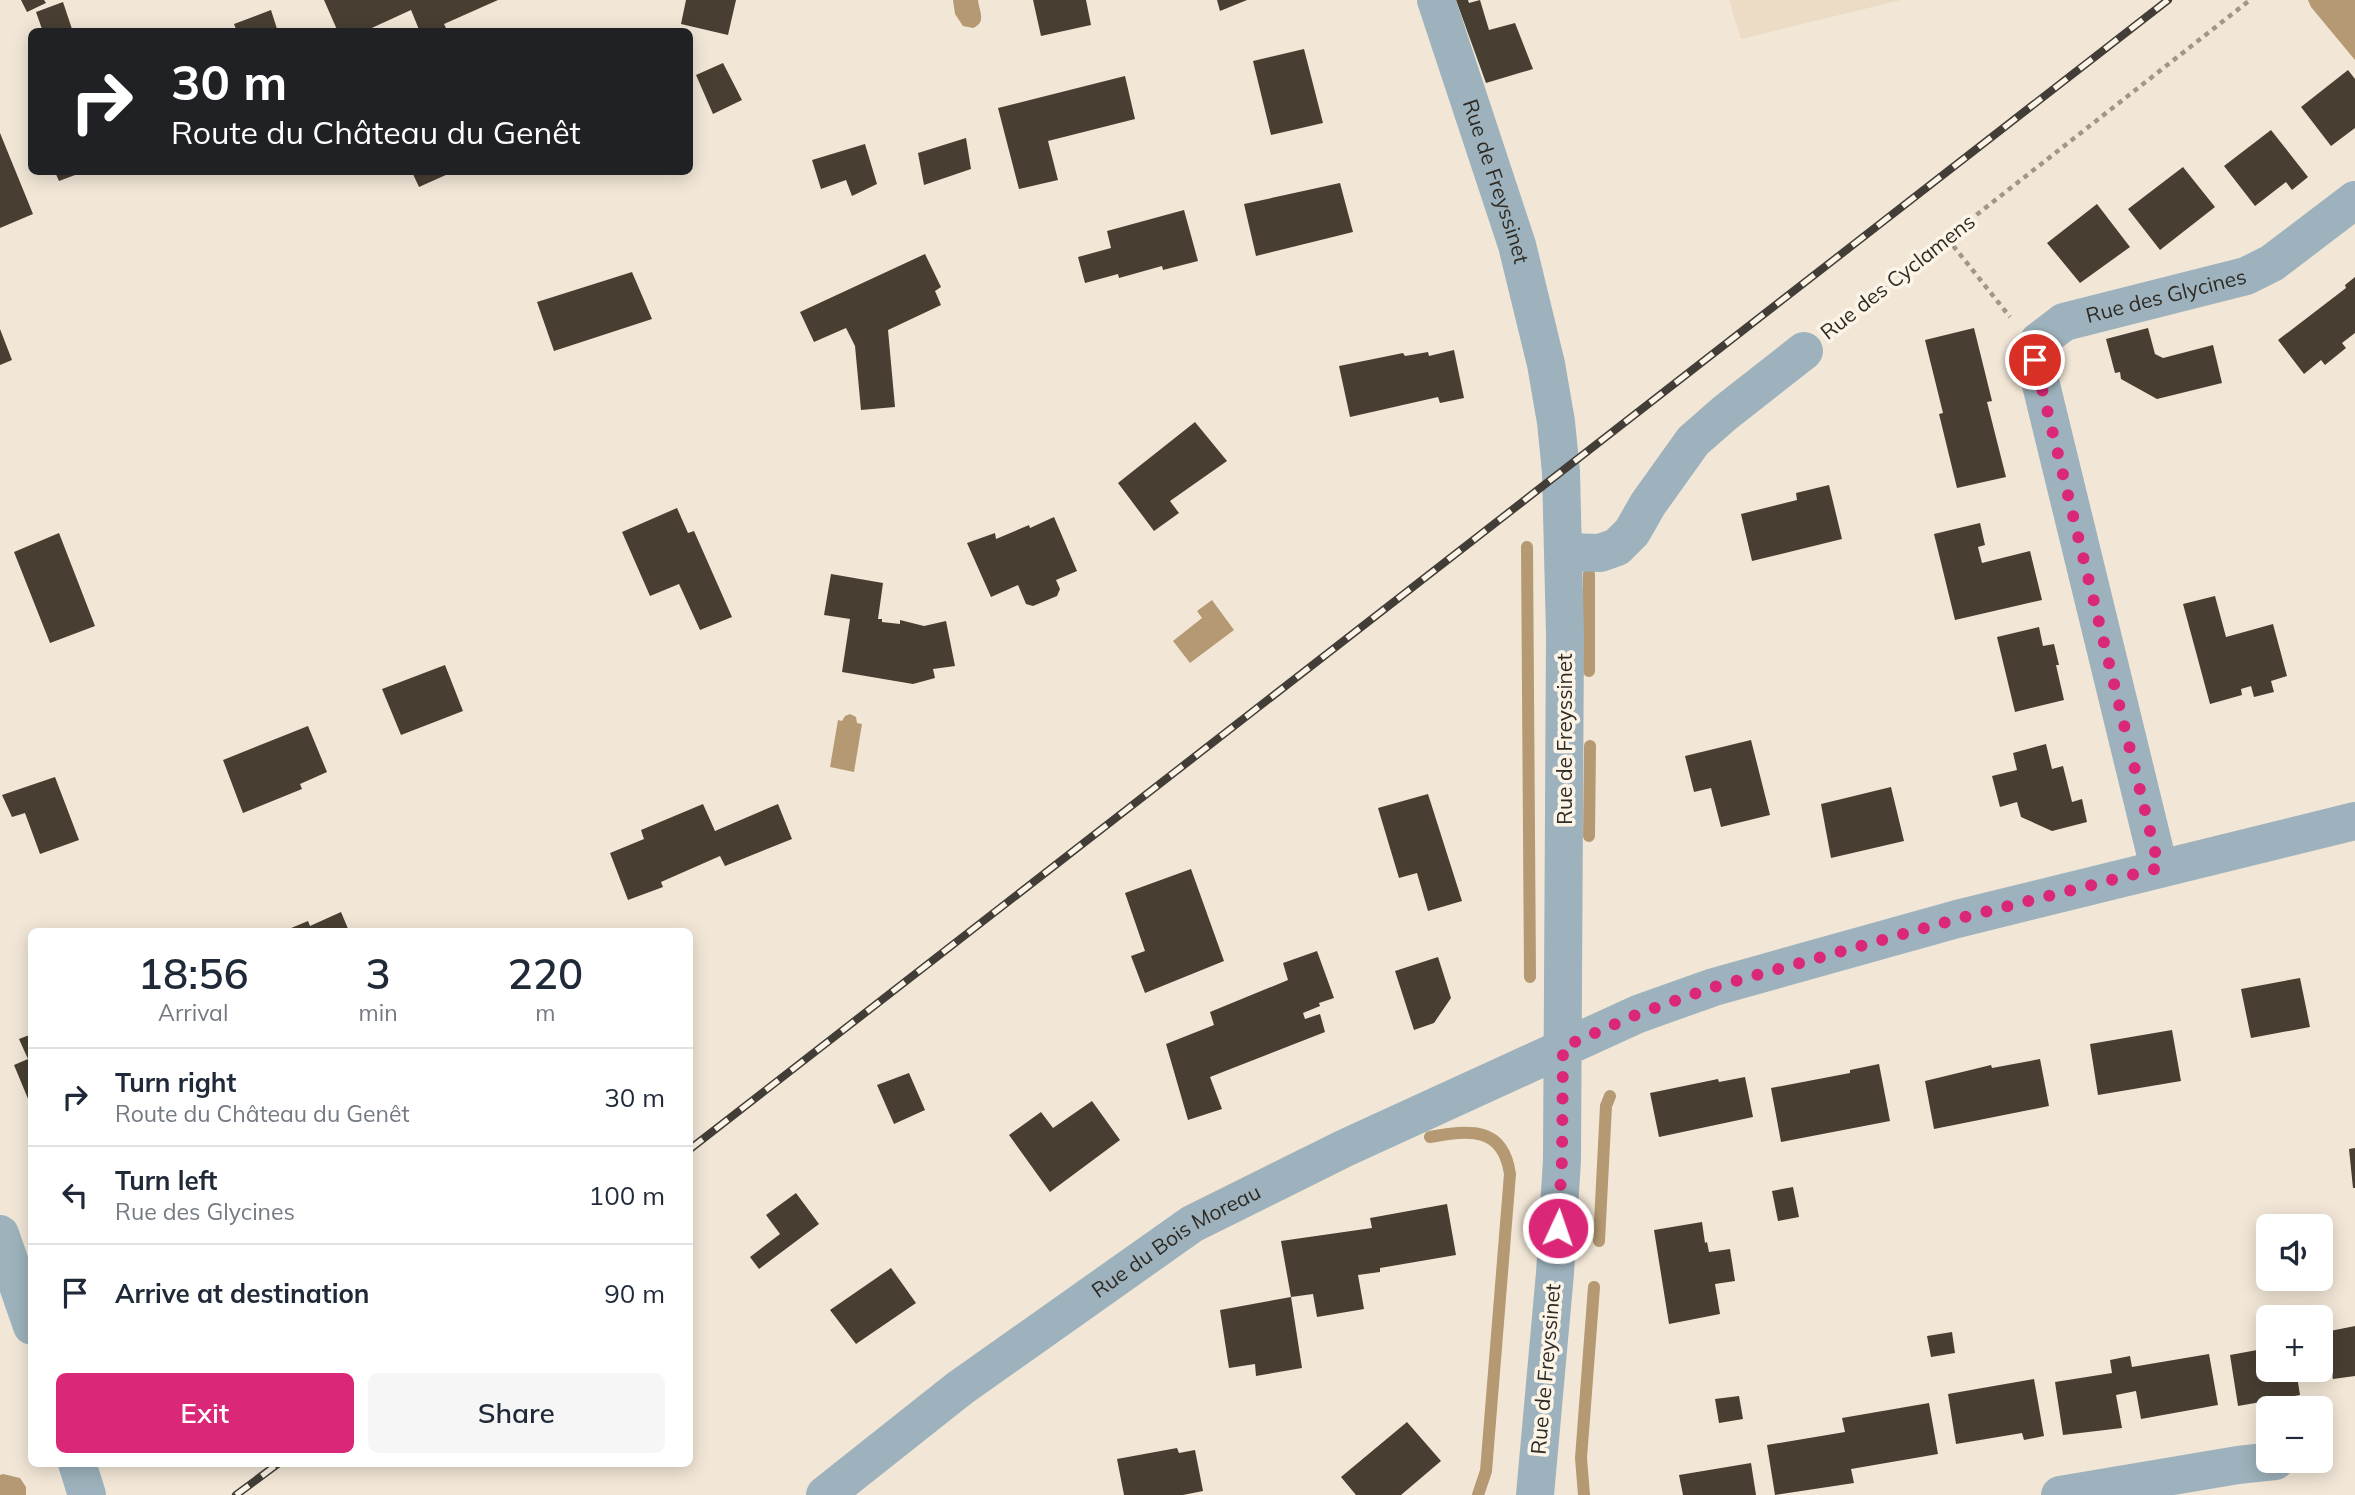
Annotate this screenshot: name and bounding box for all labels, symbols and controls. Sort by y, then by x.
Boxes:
text: 30 m [171,51,287,112]
icon: right [56,56,147,147]
street label: Rue de Freyssinet [1458,96,1535,266]
text: Route du Château du Genêt [171,112,581,152]
street label: Rue des Cyclamens [1815,208,1980,345]
street label: Rue des Glycines [2083,262,2249,328]
pin [2005,330,2065,390]
icon: arrive [2016,341,2054,379]
street label: Rue de Freyssinet [1551,653,1577,825]
text: 18:56 [138,947,249,1000]
text: 3 [365,947,391,1000]
text: 220 [508,947,583,1000]
text: Arrival [158,998,228,1027]
text: min [358,998,398,1027]
text: m [535,998,555,1027]
text: Turn right [115,1066,236,1099]
icon: right [56,1078,94,1116]
text: 30 m [604,1081,665,1114]
text: Route du Château du Genêt [115,1099,410,1128]
text: Turn left [115,1164,217,1197]
icon: left [56,1176,94,1214]
street label: Rue du Bois Moreau [1086,1178,1264,1303]
text: 100 m [589,1179,665,1212]
position arrow [1521,1191,1595,1265]
text: Rue des Glycines [115,1197,295,1226]
map controls [2256,1214,2333,1473]
button: sound [2256,1214,2333,1291]
icon: arrive [56,1274,94,1312]
text: Arrive at destination [115,1277,370,1310]
text: 90 m [604,1277,665,1310]
street label: Rue de Freyssinet [1525,1282,1565,1455]
button: + [2256,1305,2333,1382]
button: Exit [56,1373,354,1453]
button: Share [368,1373,665,1453]
button: − [2256,1396,2333,1473]

